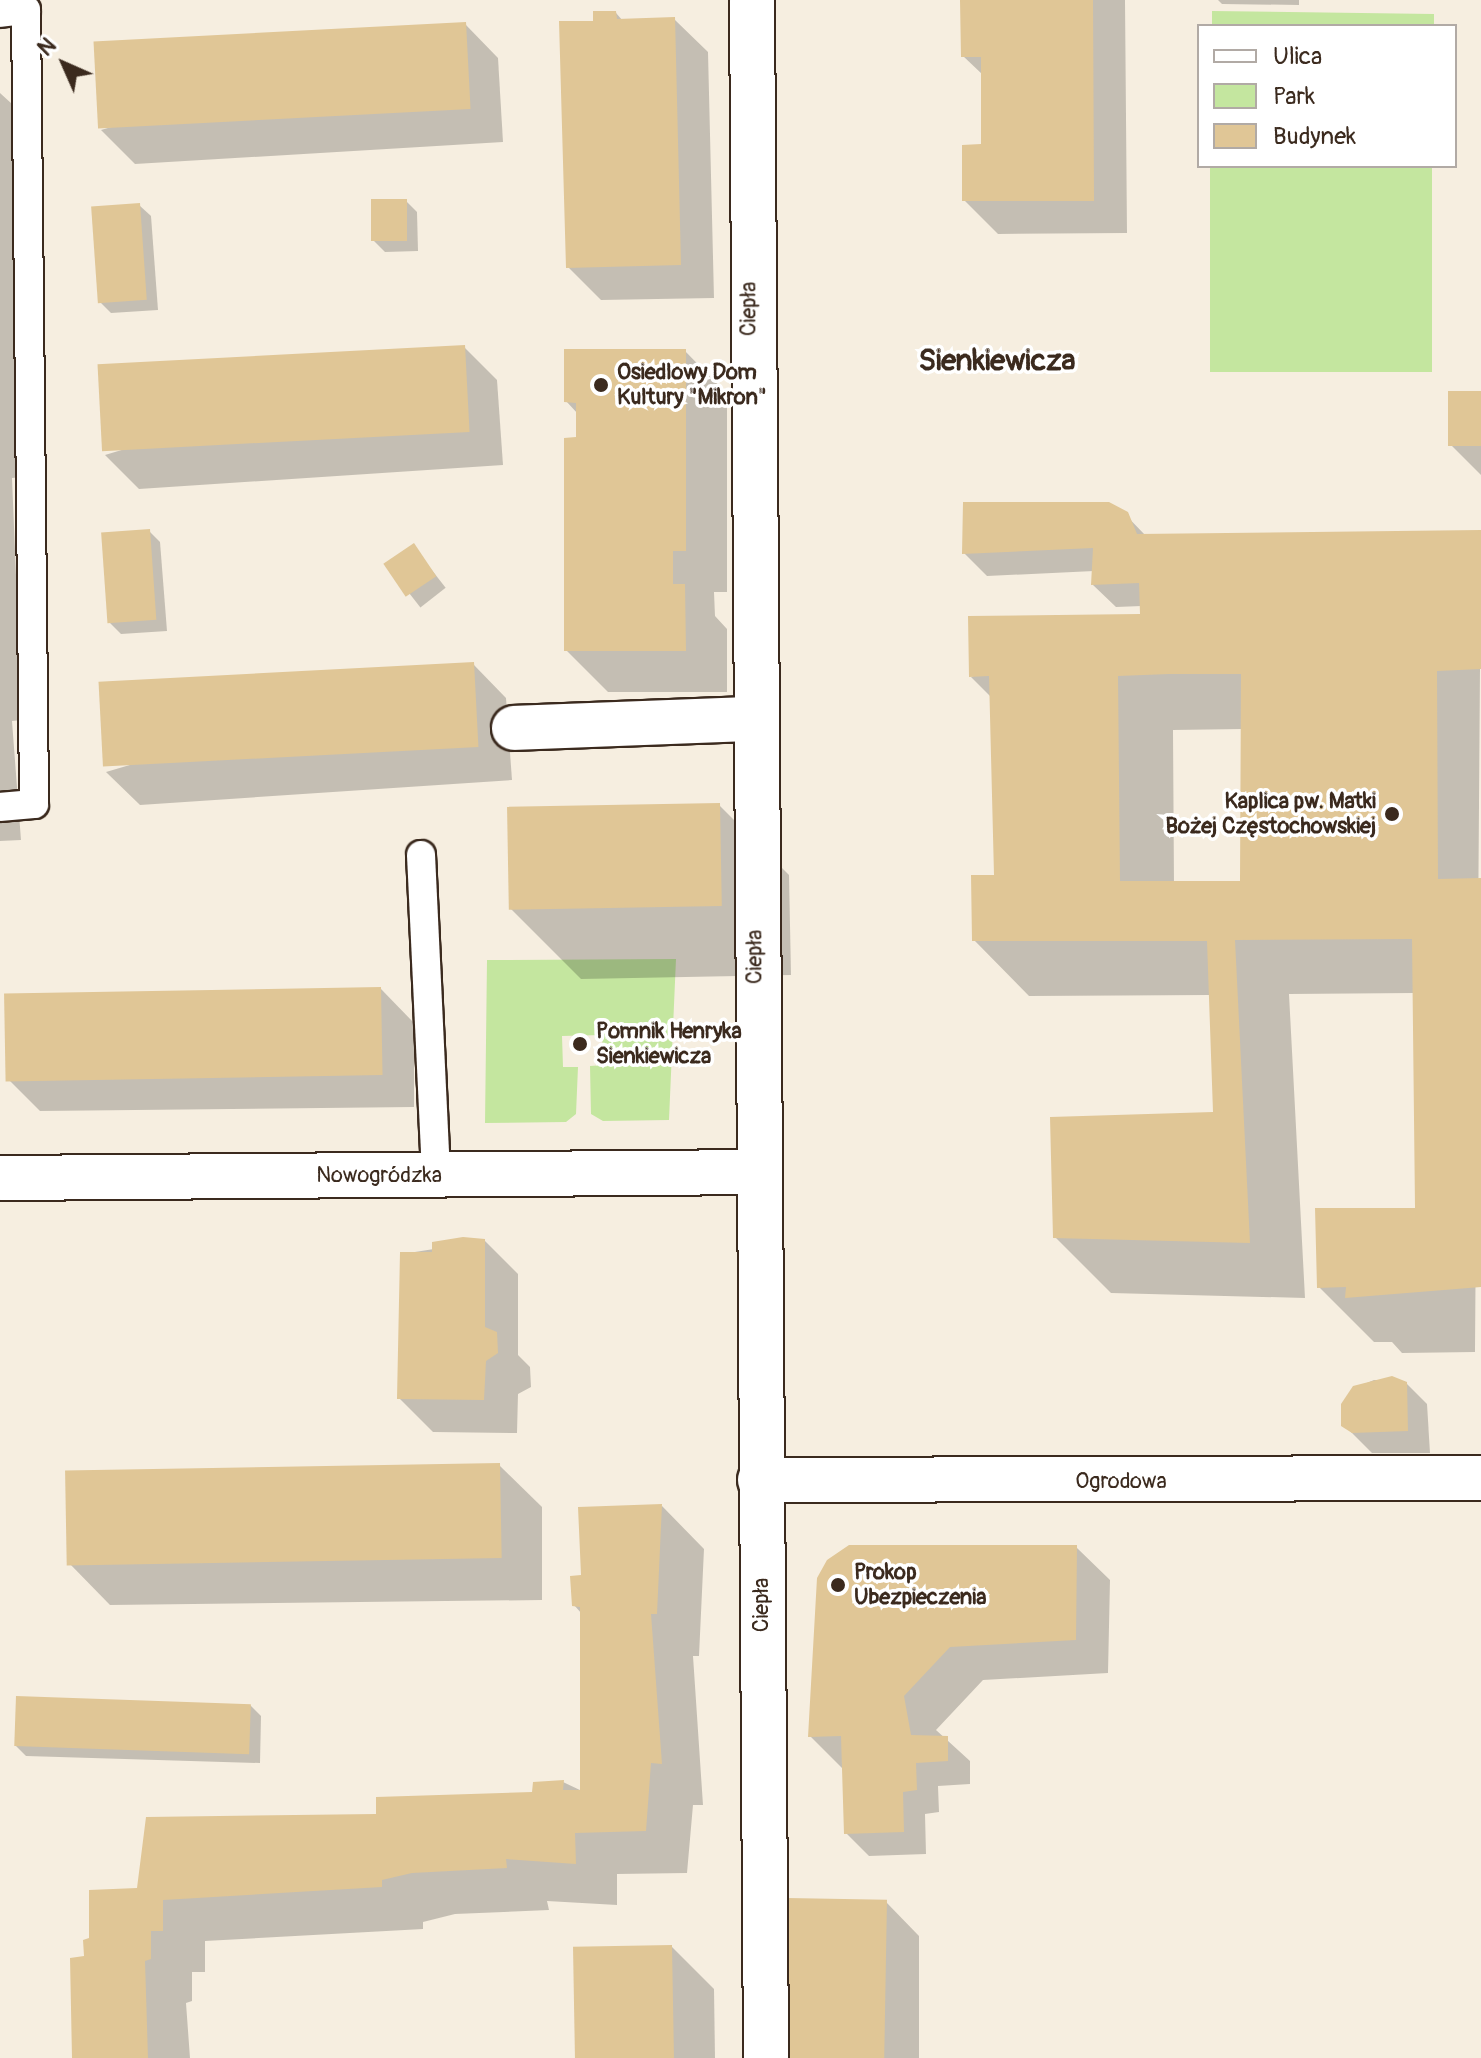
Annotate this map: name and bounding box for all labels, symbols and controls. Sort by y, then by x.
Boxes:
north arrow [24,24,104,104]
legend [1197,24,1457,168]
text: N [32,32,62,62]
text: Ulica [1273,42,1322,71]
text: Park [1273,82,1315,111]
text: Budynek [1273,122,1356,151]
street label: Ciepła [736,282,762,336]
district label: Sienkiewicza [918,343,1076,379]
place label: Osiedlowy Dom Kultury "Mikron" [617,359,767,410]
marker: Osiedlowy Dom Kultury "Mikron" [592,376,610,394]
place label: Kaplica pw. Matki Bożej Częstochowskiej [1166,788,1376,840]
marker: Kaplica pw. Matki Bożej Częstochowskiej [1383,805,1401,823]
street label: Ciepła [742,930,768,984]
place label: Pomnik Henryka Sienkiewicza [596,1018,742,1070]
marker: Pomnik Henryka Sienkiewicza [571,1035,589,1053]
street label: Nowogródzka [316,1163,442,1189]
street label: Ogrodowa [1075,1469,1167,1495]
place label: Prokop Ubezpieczenia [854,1559,986,1610]
marker: Prokop Ubezpieczenia [829,1576,847,1594]
street label: Ciepła [749,1578,775,1632]

